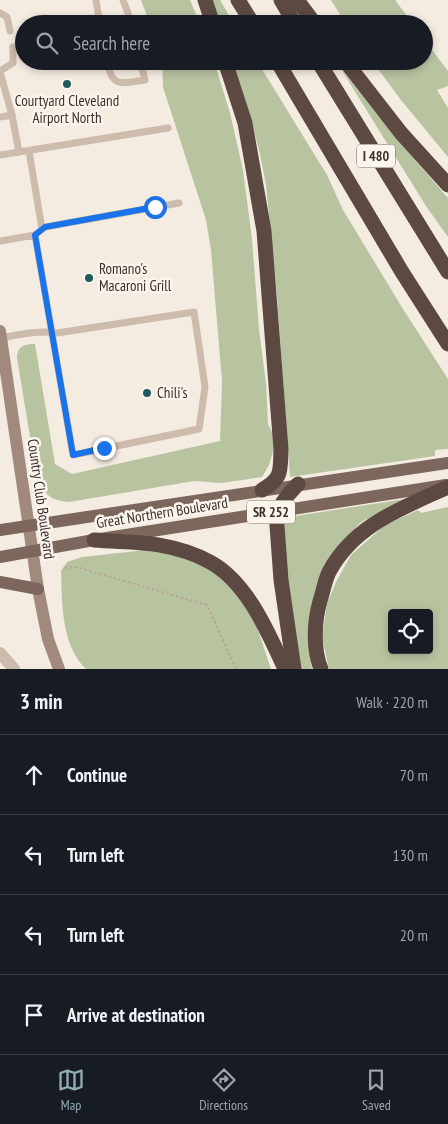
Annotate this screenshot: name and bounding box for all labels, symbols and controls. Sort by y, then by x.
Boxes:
search box [15,15,433,70]
icon: search [33,29,61,57]
text: Search here [73,31,150,55]
marker: Courtyard Cleveland Airport North [61,78,73,90]
place label: Courtyard Cleveland Airport North [15,91,119,127]
road number: I 480 [357,144,395,168]
route start [144,196,167,219]
place label: Romano's Macaroni Grill [99,259,172,295]
marker: Romano's Macaroni Grill [83,272,95,284]
place label: Chili's [157,383,187,402]
marker: Chili's [141,387,153,399]
route end [93,437,116,460]
street label: Country Club Boulevard [24,438,59,560]
street label: Great Northern Boulevard [95,493,229,532]
road number: SR 252 [247,501,295,524]
map controls [388,609,433,654]
button: locate [388,609,433,654]
text: 3 min [20,688,62,715]
text: Walk · 220 m [356,692,428,712]
icon: ahead [20,761,48,789]
text: Continue [67,763,127,787]
text: 70 m [400,765,428,785]
icon: left [20,841,48,869]
text: Turn left [67,843,124,867]
text: 130 m [393,845,428,865]
icon: left [20,921,48,949]
text: Turn left [67,923,124,947]
text: 20 m [400,925,428,945]
icon: arrive [20,1001,48,1029]
text: Arrive at destination [67,1003,205,1027]
tab: Map [57,1066,85,1114]
tab: Directions [199,1066,248,1114]
tab: Saved [362,1066,391,1114]

